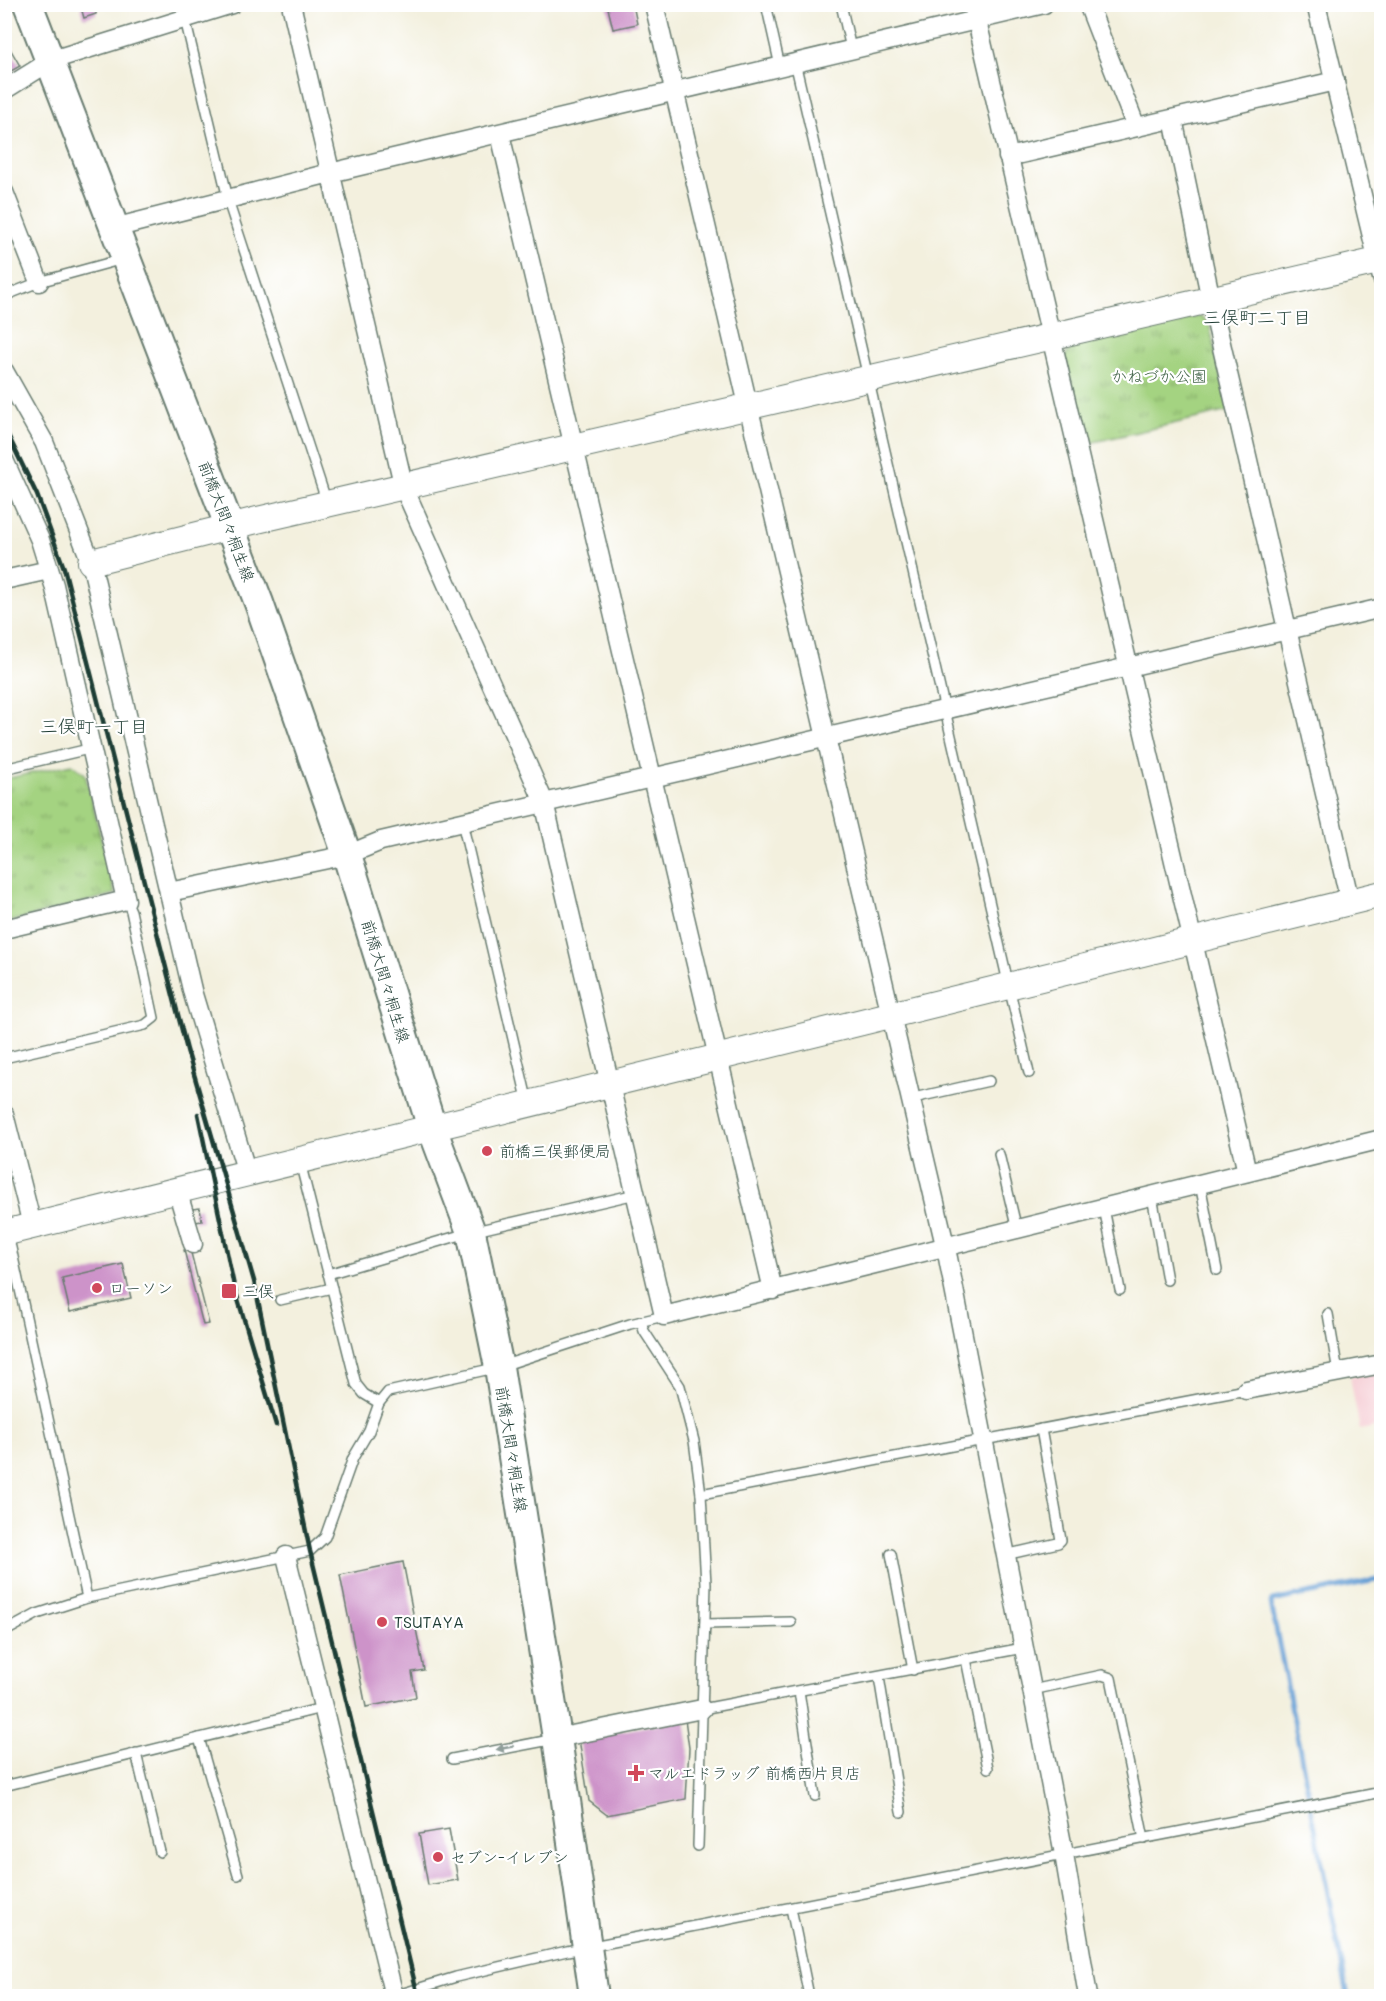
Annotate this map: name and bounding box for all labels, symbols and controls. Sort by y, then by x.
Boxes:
district label: 三俣町二丁目 [1203,305,1311,329]
park label: かねづか公園 [1111,365,1207,386]
street label: 前橋大間々桐生線 [195,457,260,584]
district label: 三俣町一丁目 [40,714,148,738]
street label: 前橋大間々桐生線 [358,917,415,1045]
place label: 前橋三俣郵便局 [499,1140,611,1161]
marker: 前橋三俣郵便局 [480,1144,494,1158]
place label: ローソン [109,1277,173,1298]
place label: 三俣 [242,1280,274,1301]
marker: ローソン [90,1281,104,1295]
marker: 三俣 [220,1282,238,1300]
street label: 前橋大間々桐生線 [492,1384,533,1514]
place label: TSUTAYA [394,1611,464,1632]
marker: TSUTAYA [375,1615,389,1629]
one-way arrow [495,1744,514,1753]
place label: マルエドラッグ 前橋西片貝店 [648,1762,861,1783]
marker: マルエドラッグ 前橋西片貝店 [629,1766,643,1780]
place label: セブン-イレブン [450,1846,569,1867]
marker: セブン-イレブン [431,1850,445,1864]

